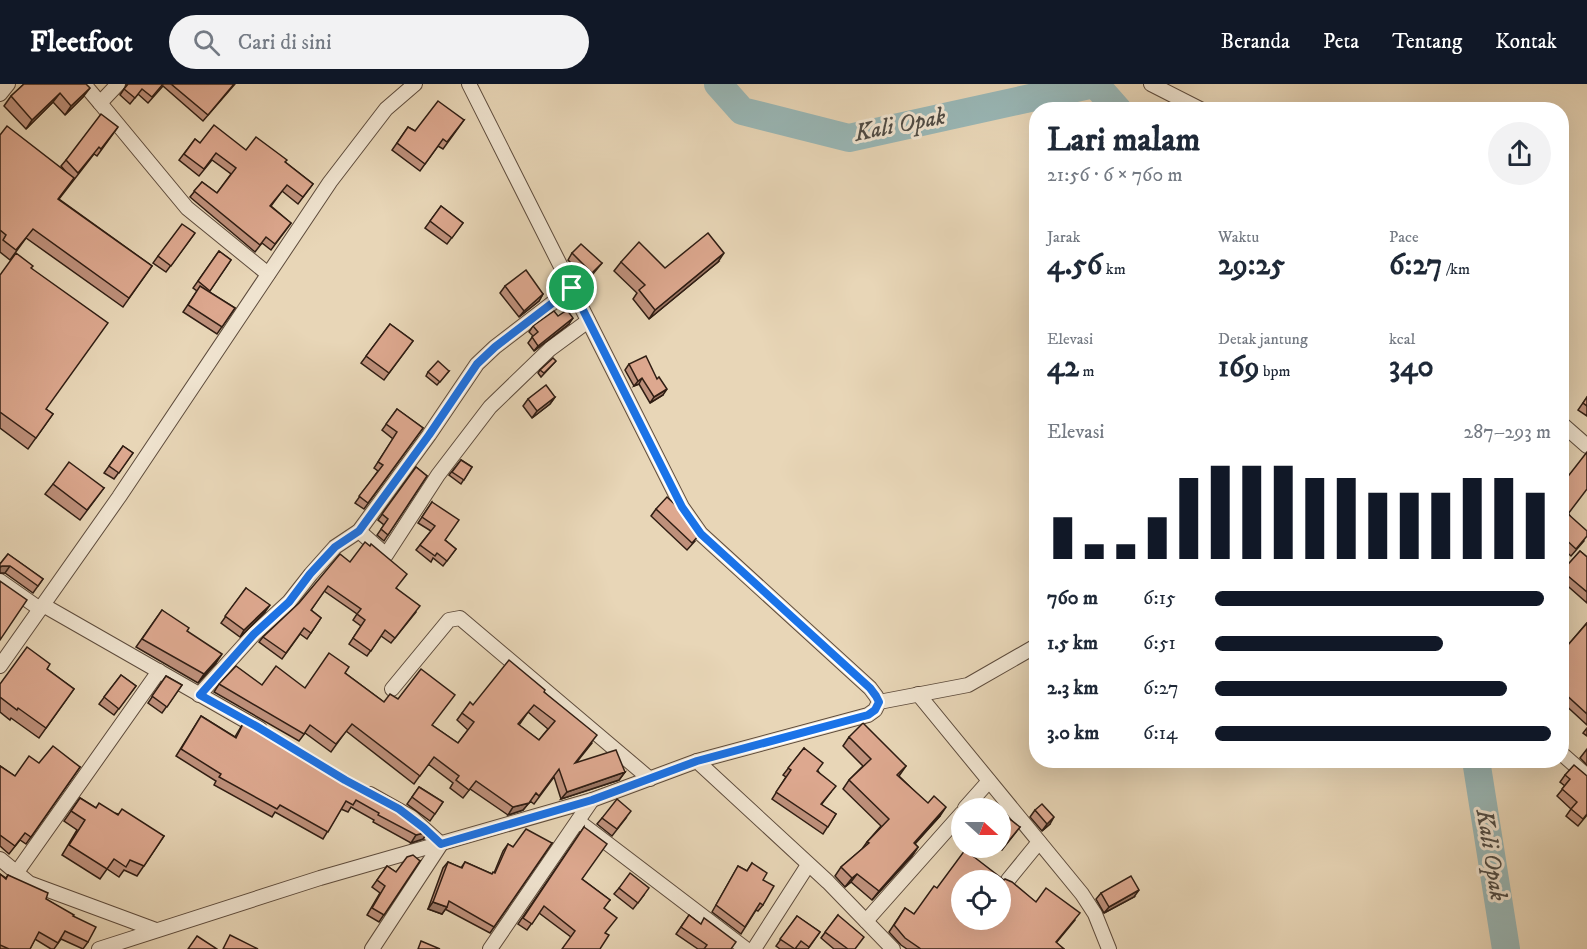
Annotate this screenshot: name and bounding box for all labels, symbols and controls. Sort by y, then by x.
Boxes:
search box [169,15,589,69]
text: Fleetfoot [30,25,133,60]
icon: search [190,26,223,59]
text: Cari di sini [238,29,332,56]
text: Beranda [1221,29,1290,55]
text: Peta [1323,29,1359,55]
text: Tentang [1392,29,1462,55]
text: Kontak [1495,29,1557,55]
water label: Kali Opak [851,101,948,149]
text: Lari malam [1047,120,1200,161]
button: share [1488,122,1551,185]
text: 21:56 · 6 × 760 m [1047,163,1183,188]
text: Jarak [1047,227,1081,247]
text: Waktu [1218,227,1259,247]
text: Pace [1389,227,1419,247]
text: 4.56 [1047,247,1102,284]
text: 29:25 [1218,247,1285,284]
text: 6:27 [1389,247,1442,284]
text: km [1102,259,1126,279]
text: /km [1442,259,1470,279]
pin [546,262,597,313]
icon: arrive [555,271,588,304]
text: Elevasi [1047,329,1093,349]
text: Detak jantung [1218,329,1308,349]
text: kcal [1389,329,1415,349]
text: 42 [1047,349,1079,386]
text: 169 [1218,349,1259,386]
text: 340 [1389,349,1434,386]
text: m [1079,361,1094,381]
text: bpm [1259,361,1290,381]
text: Elevasi [1047,420,1105,445]
text: 287–293 m [1464,420,1551,445]
text: 760 m [1047,586,1098,611]
text: 6:15 [1143,586,1176,611]
text: 1.5 km [1047,631,1098,656]
text: 6:51 [1143,631,1176,656]
text: 2.3 km [1047,676,1099,701]
text: 6:27 [1143,676,1179,701]
text: 3.0 km [1047,721,1099,746]
text: 6:14 [1143,721,1177,746]
north arrow [951,798,1011,858]
map controls [951,798,1011,930]
water label: Kali Opak [1469,806,1513,903]
button: locate [951,870,1011,930]

